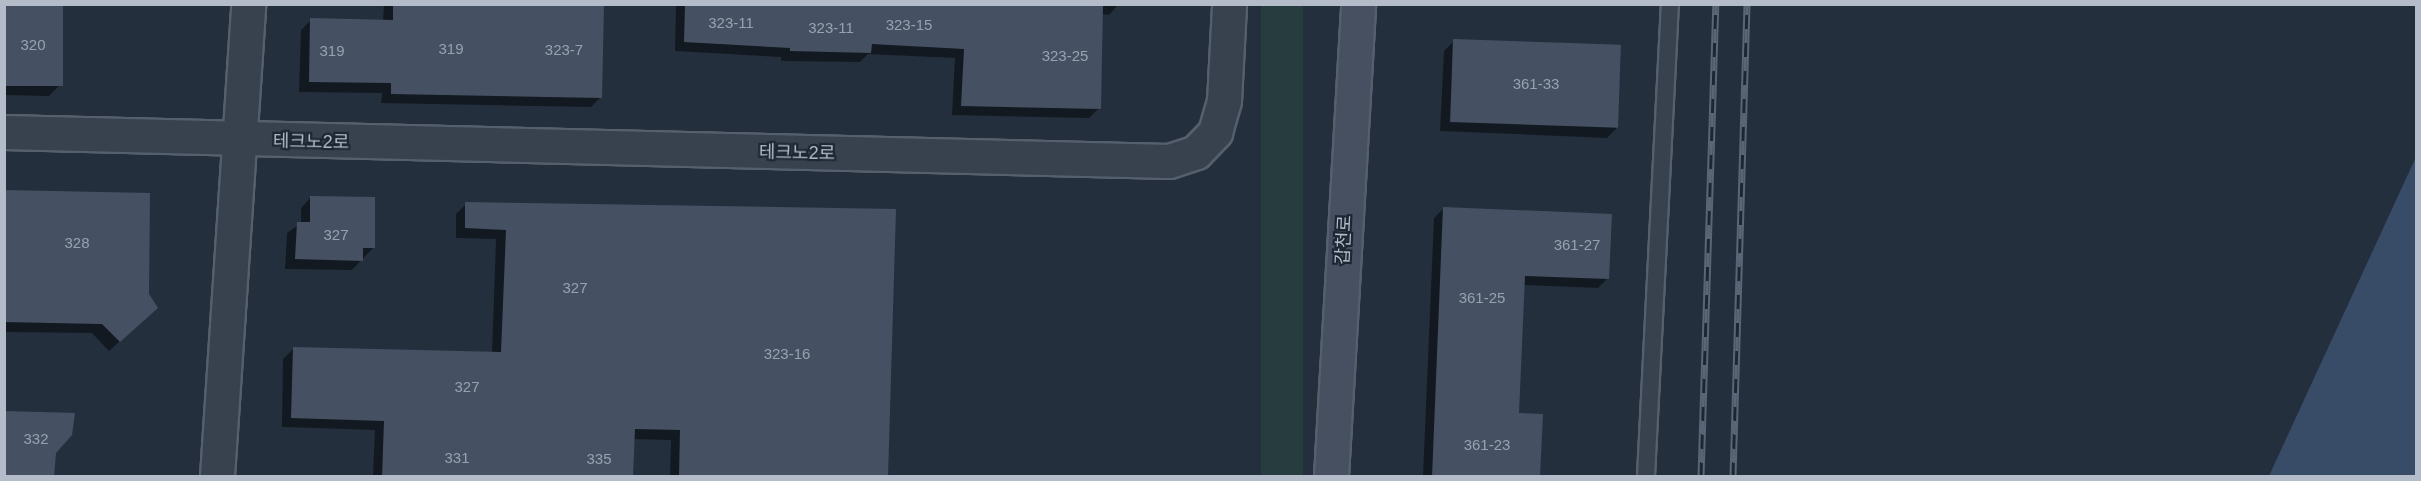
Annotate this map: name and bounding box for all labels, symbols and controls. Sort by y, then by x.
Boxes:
house number: 323-11 [708,14,754,32]
house number: 323-15 [886,16,932,34]
house number: 323-11 [808,19,854,37]
house number: 320 [20,36,46,54]
house number: 319 [438,40,464,58]
house number: 323-7 [545,41,583,59]
house number: 319 [319,42,345,60]
house number: 323-25 [1042,47,1088,65]
house number: 361-33 [1513,75,1559,93]
street label: 테크노2로 [273,131,349,153]
street label: 테크노2로 [759,142,835,164]
street label: 갑천로 [1332,215,1356,265]
house number: 327 [323,226,349,244]
house number: 328 [64,234,90,252]
house number: 361-27 [1554,236,1600,254]
house number: 327 [562,279,588,297]
house number: 361-25 [1459,289,1505,307]
house number: 323-16 [764,345,810,363]
house number: 327 [454,378,480,396]
house number: 332 [23,430,49,448]
house number: 361-23 [1464,436,1510,454]
house number: 331 [444,449,470,467]
house number: 335 [586,450,612,468]

